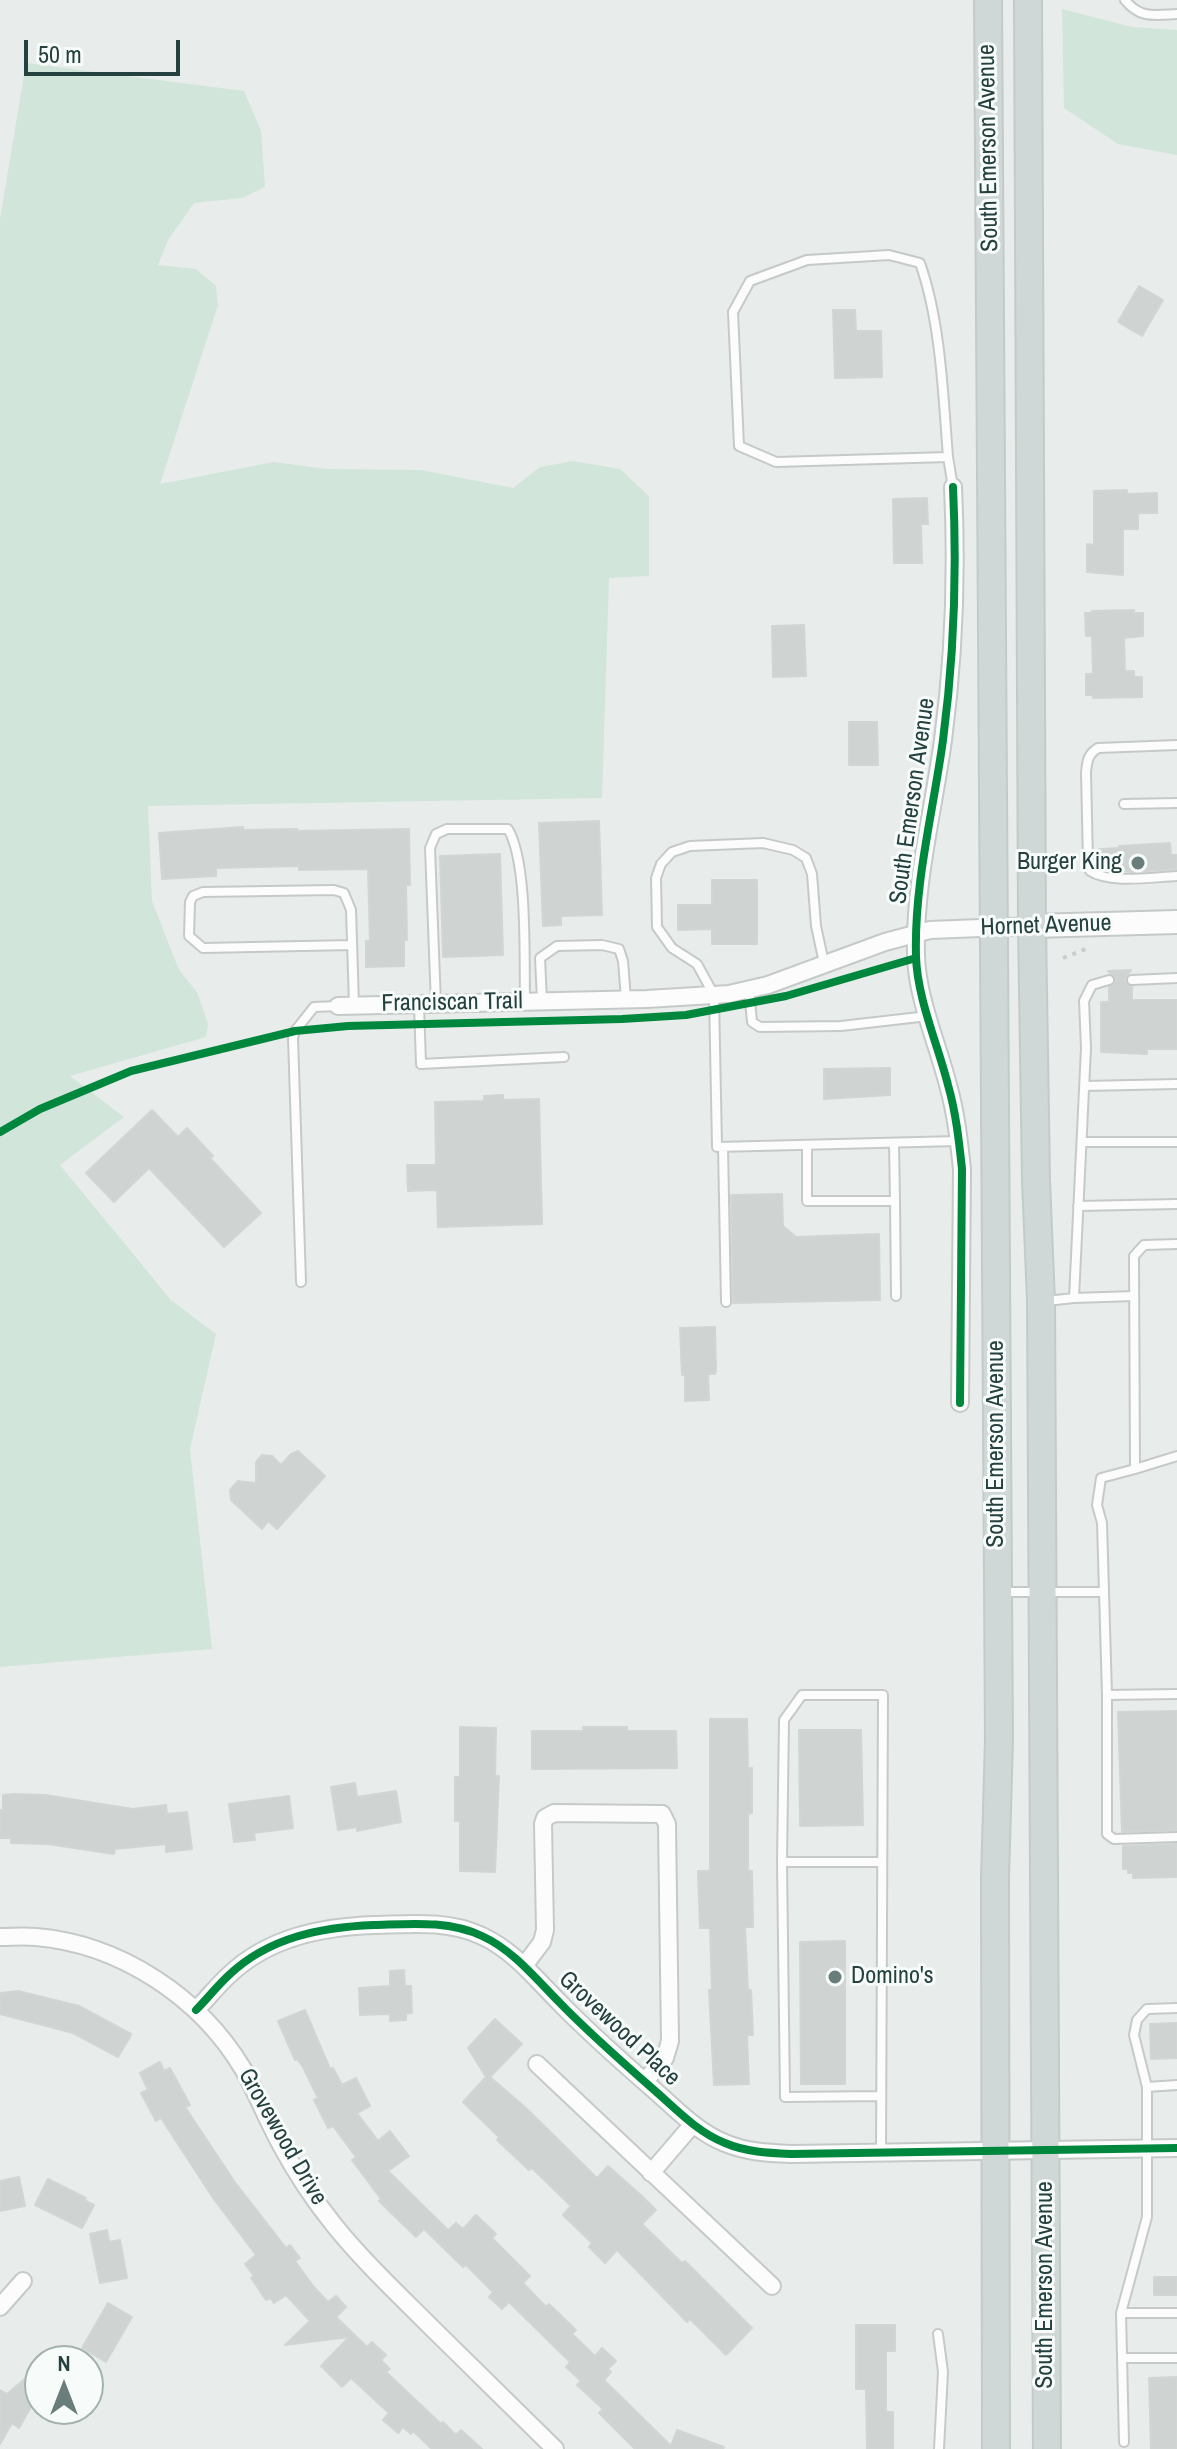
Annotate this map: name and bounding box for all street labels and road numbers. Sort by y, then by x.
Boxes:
street label: South Emerson Avenue [973,44,1005,252]
street label: South Emerson Avenue [884,696,942,906]
street label: Hornet Avenue [980,909,1112,943]
street label: Franciscan Trail [381,987,523,1019]
street label: South Emerson Avenue [983,1340,1011,1548]
street label: Grovewood Place [552,1966,686,2092]
street label: Grovewood Drive [231,2063,333,2211]
street label: South Emerson Avenue [1032,2181,1060,2389]

